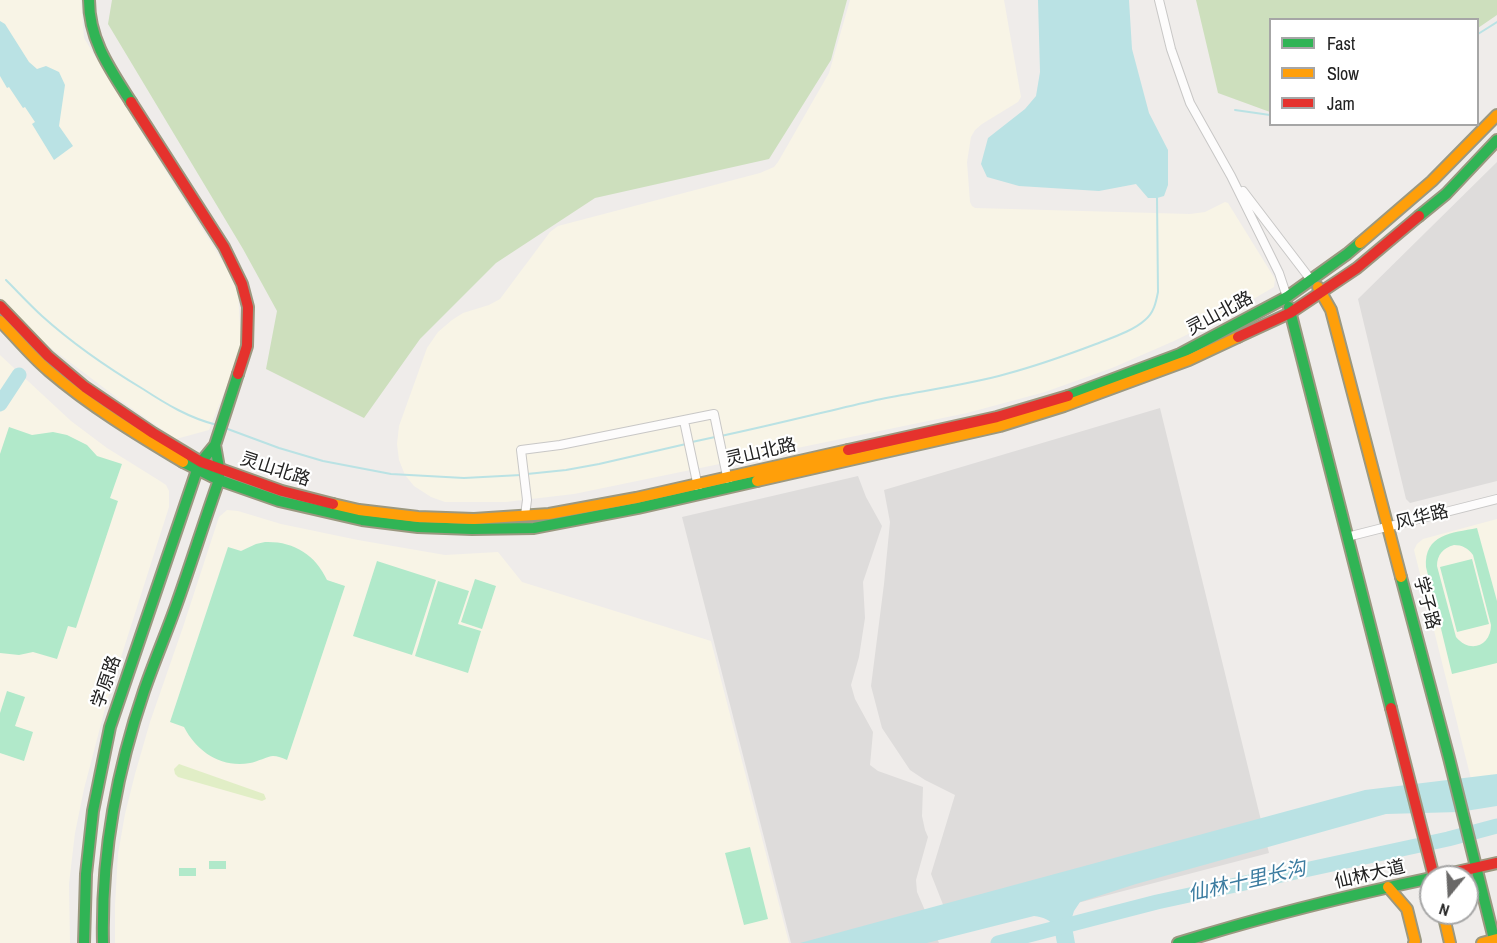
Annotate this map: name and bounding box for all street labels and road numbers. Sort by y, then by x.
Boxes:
street label: 灵山北路 [1183,288,1257,340]
street label: 灵山北路 [723,434,799,472]
street label: 灵山北路 [237,449,313,491]
street label: 风华路 [1393,501,1451,535]
street label: 学子路 [1409,574,1443,632]
street label: 学原路 [88,653,126,711]
street label: 仙林大道 [1332,856,1408,894]

